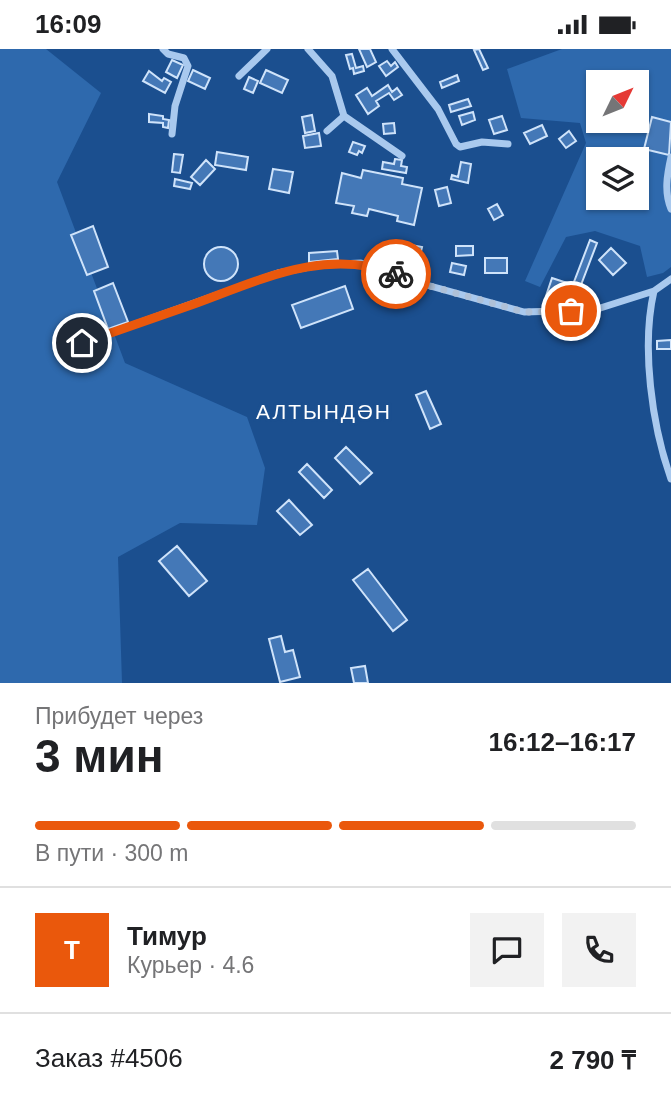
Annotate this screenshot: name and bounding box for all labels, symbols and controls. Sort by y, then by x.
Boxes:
text: 16:09 [35,9,102,39]
north arrow [586,70,649,133]
map controls [586,70,649,210]
button: layers [586,147,649,210]
courier [361,239,431,309]
icon: bike [377,255,415,293]
pin [541,281,601,341]
icon: bag [552,292,590,330]
pin [52,313,112,373]
icon: home [63,324,101,362]
district label: АЛТЫНДӘН [256,400,392,423]
text: Прибудет через [35,703,203,729]
text: 16:12–16:17 [489,727,636,757]
text: 3 мин [35,730,163,782]
text: В пути · 300 m [35,840,188,866]
button: chat [470,913,544,987]
button: phone [562,913,636,987]
text: Тимур [127,921,207,951]
text: Т [64,935,80,965]
text: Курьер · 4.6 [127,952,254,978]
text: Заказ #4506 [35,1043,183,1073]
text: 2 790 ₸ [550,1045,636,1075]

